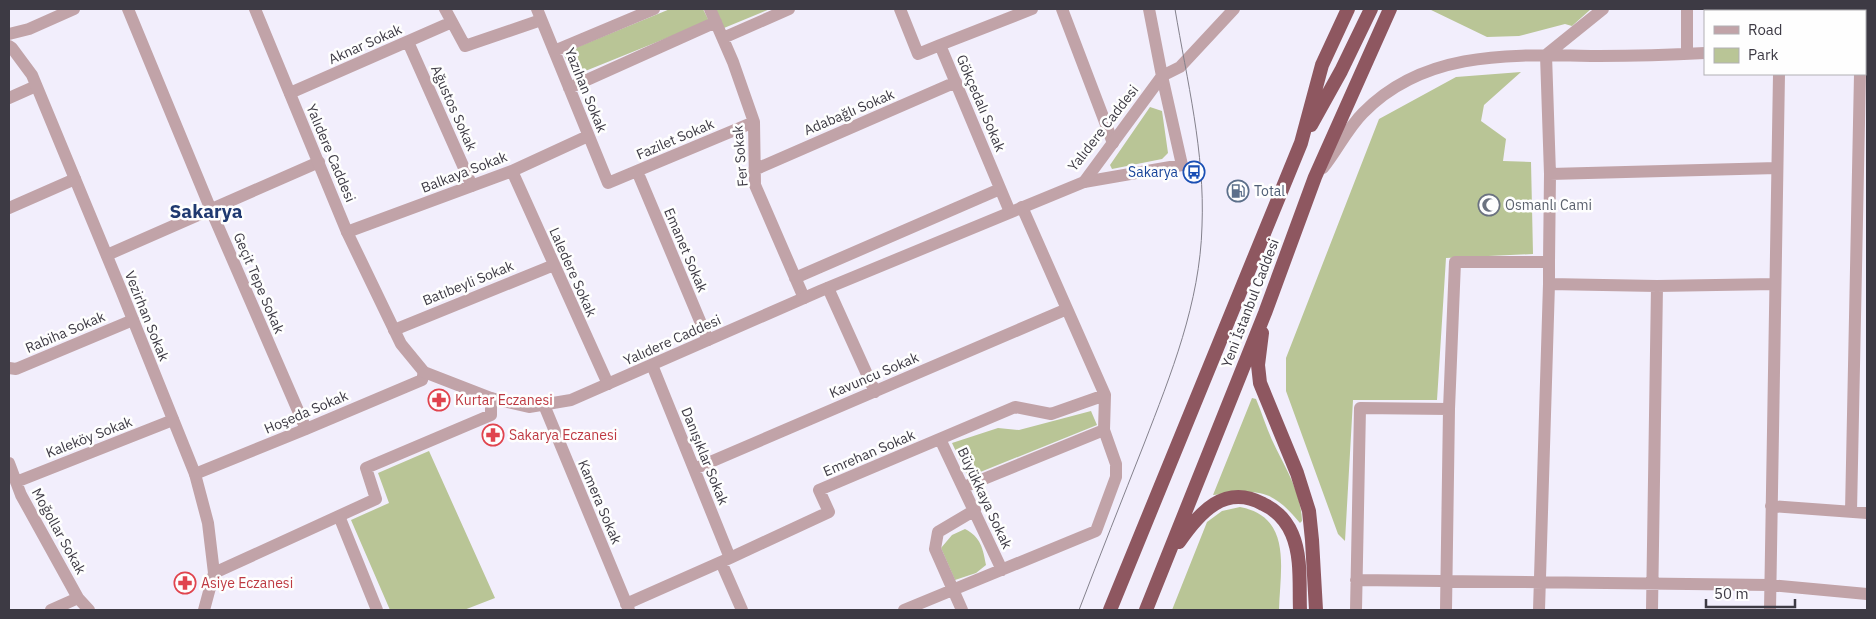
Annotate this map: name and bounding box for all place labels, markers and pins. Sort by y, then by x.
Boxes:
bus stop icon: Sakarya [1182,160,1206,184]
place label: Sakarya [1128,163,1179,181]
fuel station icon: Total [1226,179,1250,203]
place label: Total [1254,182,1285,200]
mosque icon: Osmanlı Cami [1477,193,1501,217]
place label: Osmanlı Cami [1505,196,1592,214]
pharmacy icon: Kurtar Eczanesi [427,388,451,412]
place label: Kurtar Eczanesi [455,391,553,409]
pharmacy icon: Sakarya Eczanesi [481,423,505,447]
place label: Sakarya Eczanesi [509,426,617,444]
pharmacy icon: Asiye Eczanesi [173,571,197,595]
place label: Asiye Eczanesi [201,574,293,592]

